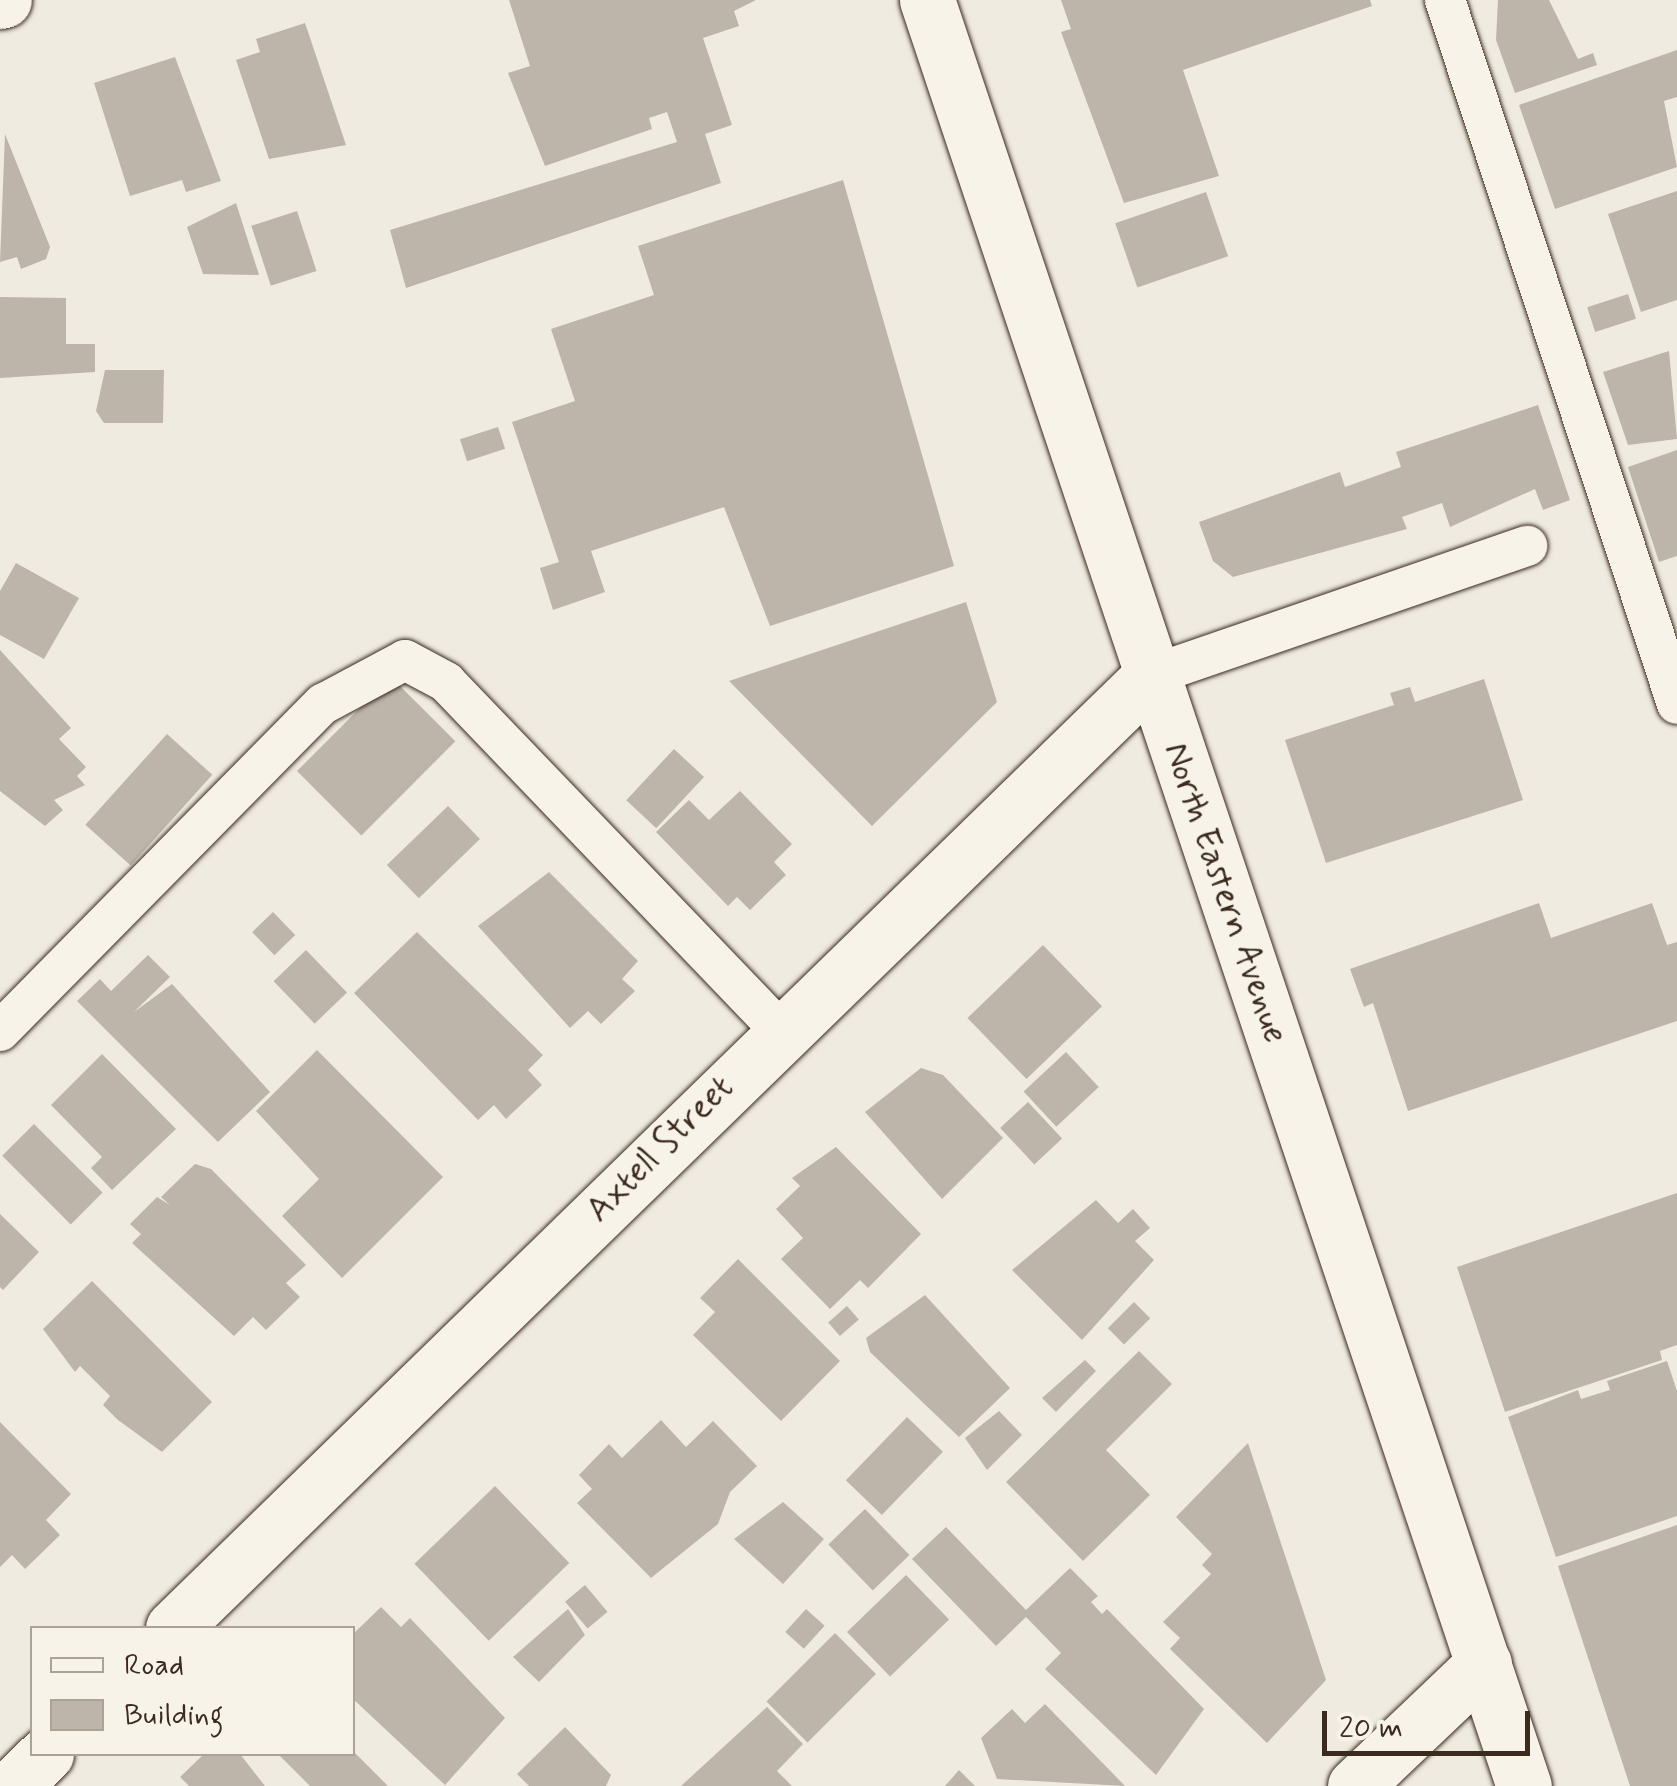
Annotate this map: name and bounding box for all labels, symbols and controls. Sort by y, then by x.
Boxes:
street label: North Eastern Avenue [1153,734,1297,1052]
street label: Axtell Street [576,1065,744,1233]
legend [30,1626,355,1756]
text: Road [124,1646,184,1685]
scale bar [1327,1691,1534,1753]
text: Building [124,1696,223,1735]
text: 20 m [1339,1709,1403,1748]

